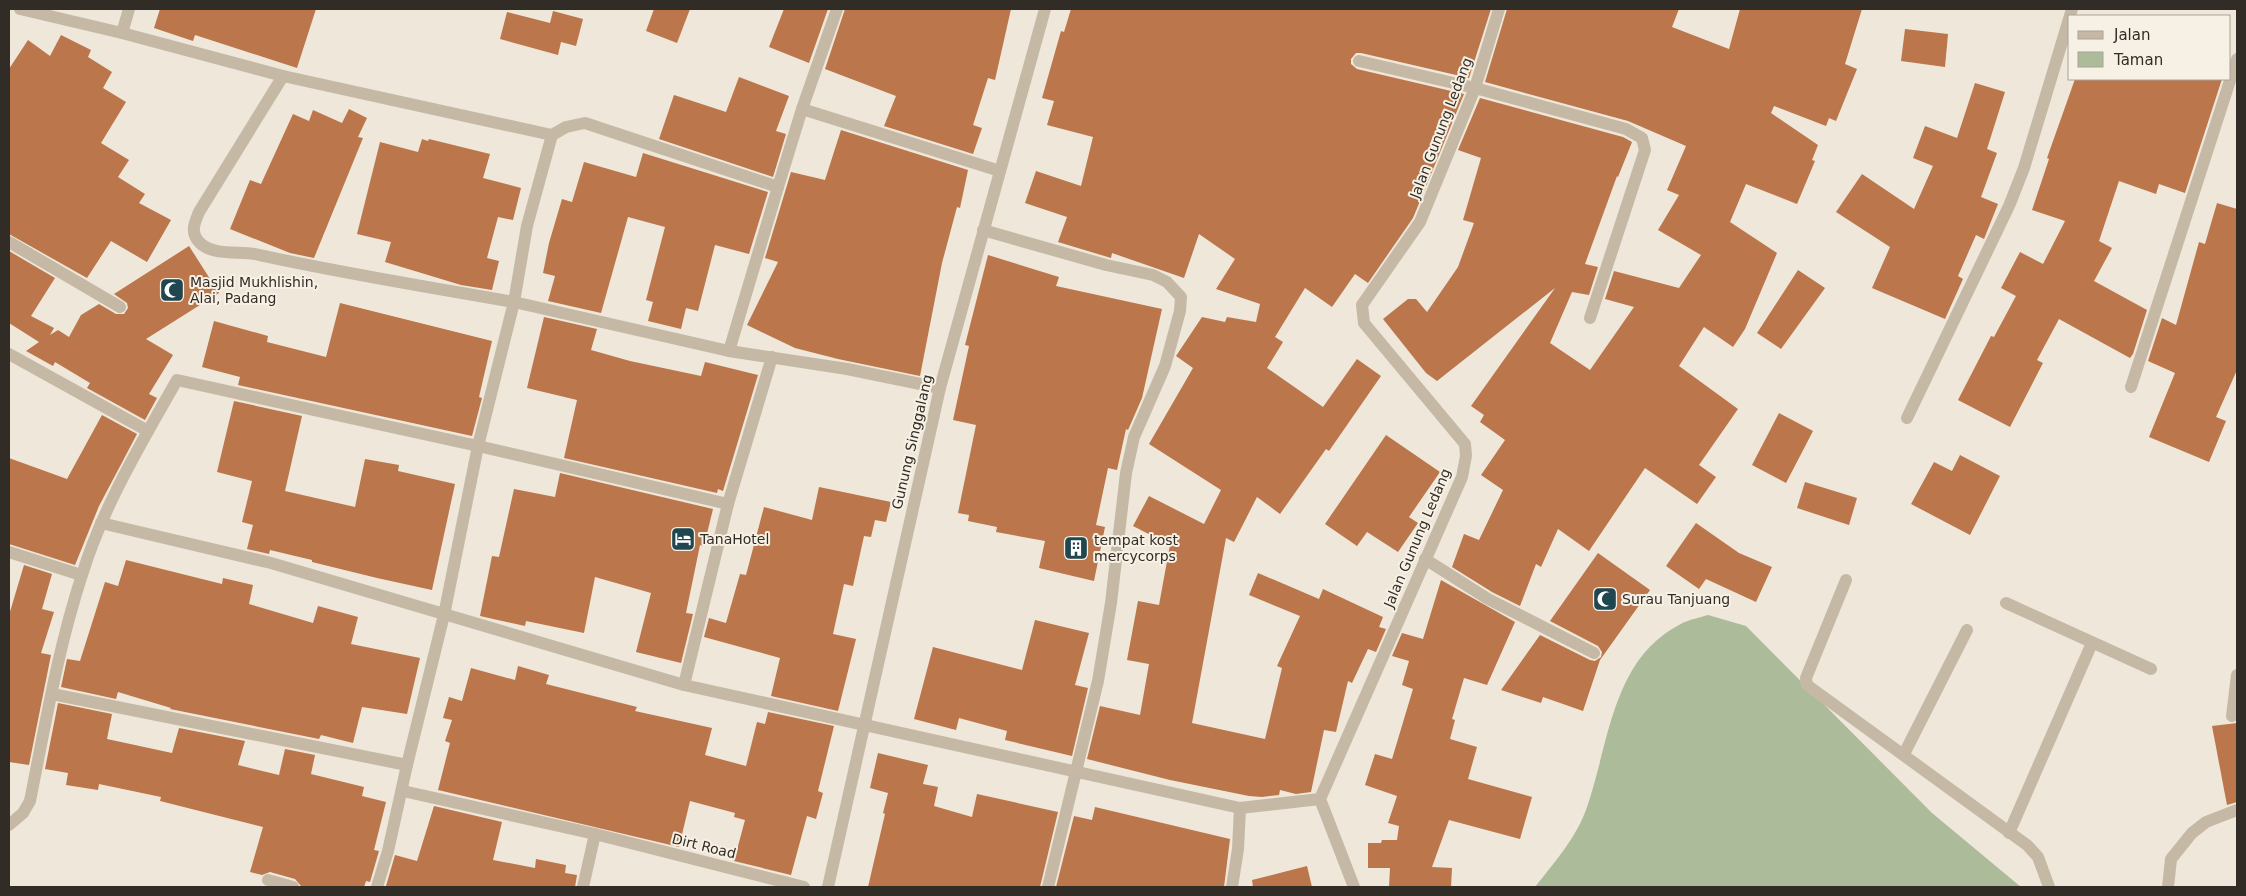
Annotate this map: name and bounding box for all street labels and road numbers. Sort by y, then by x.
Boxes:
street label: Jalan Gunung Ledang [1406,55,1475,202]
street label: Gunung Singgalang [889,373,935,511]
street label: Jalan Gunung Ledang [1380,466,1454,611]
street label: Dirt Road [670,830,738,862]

